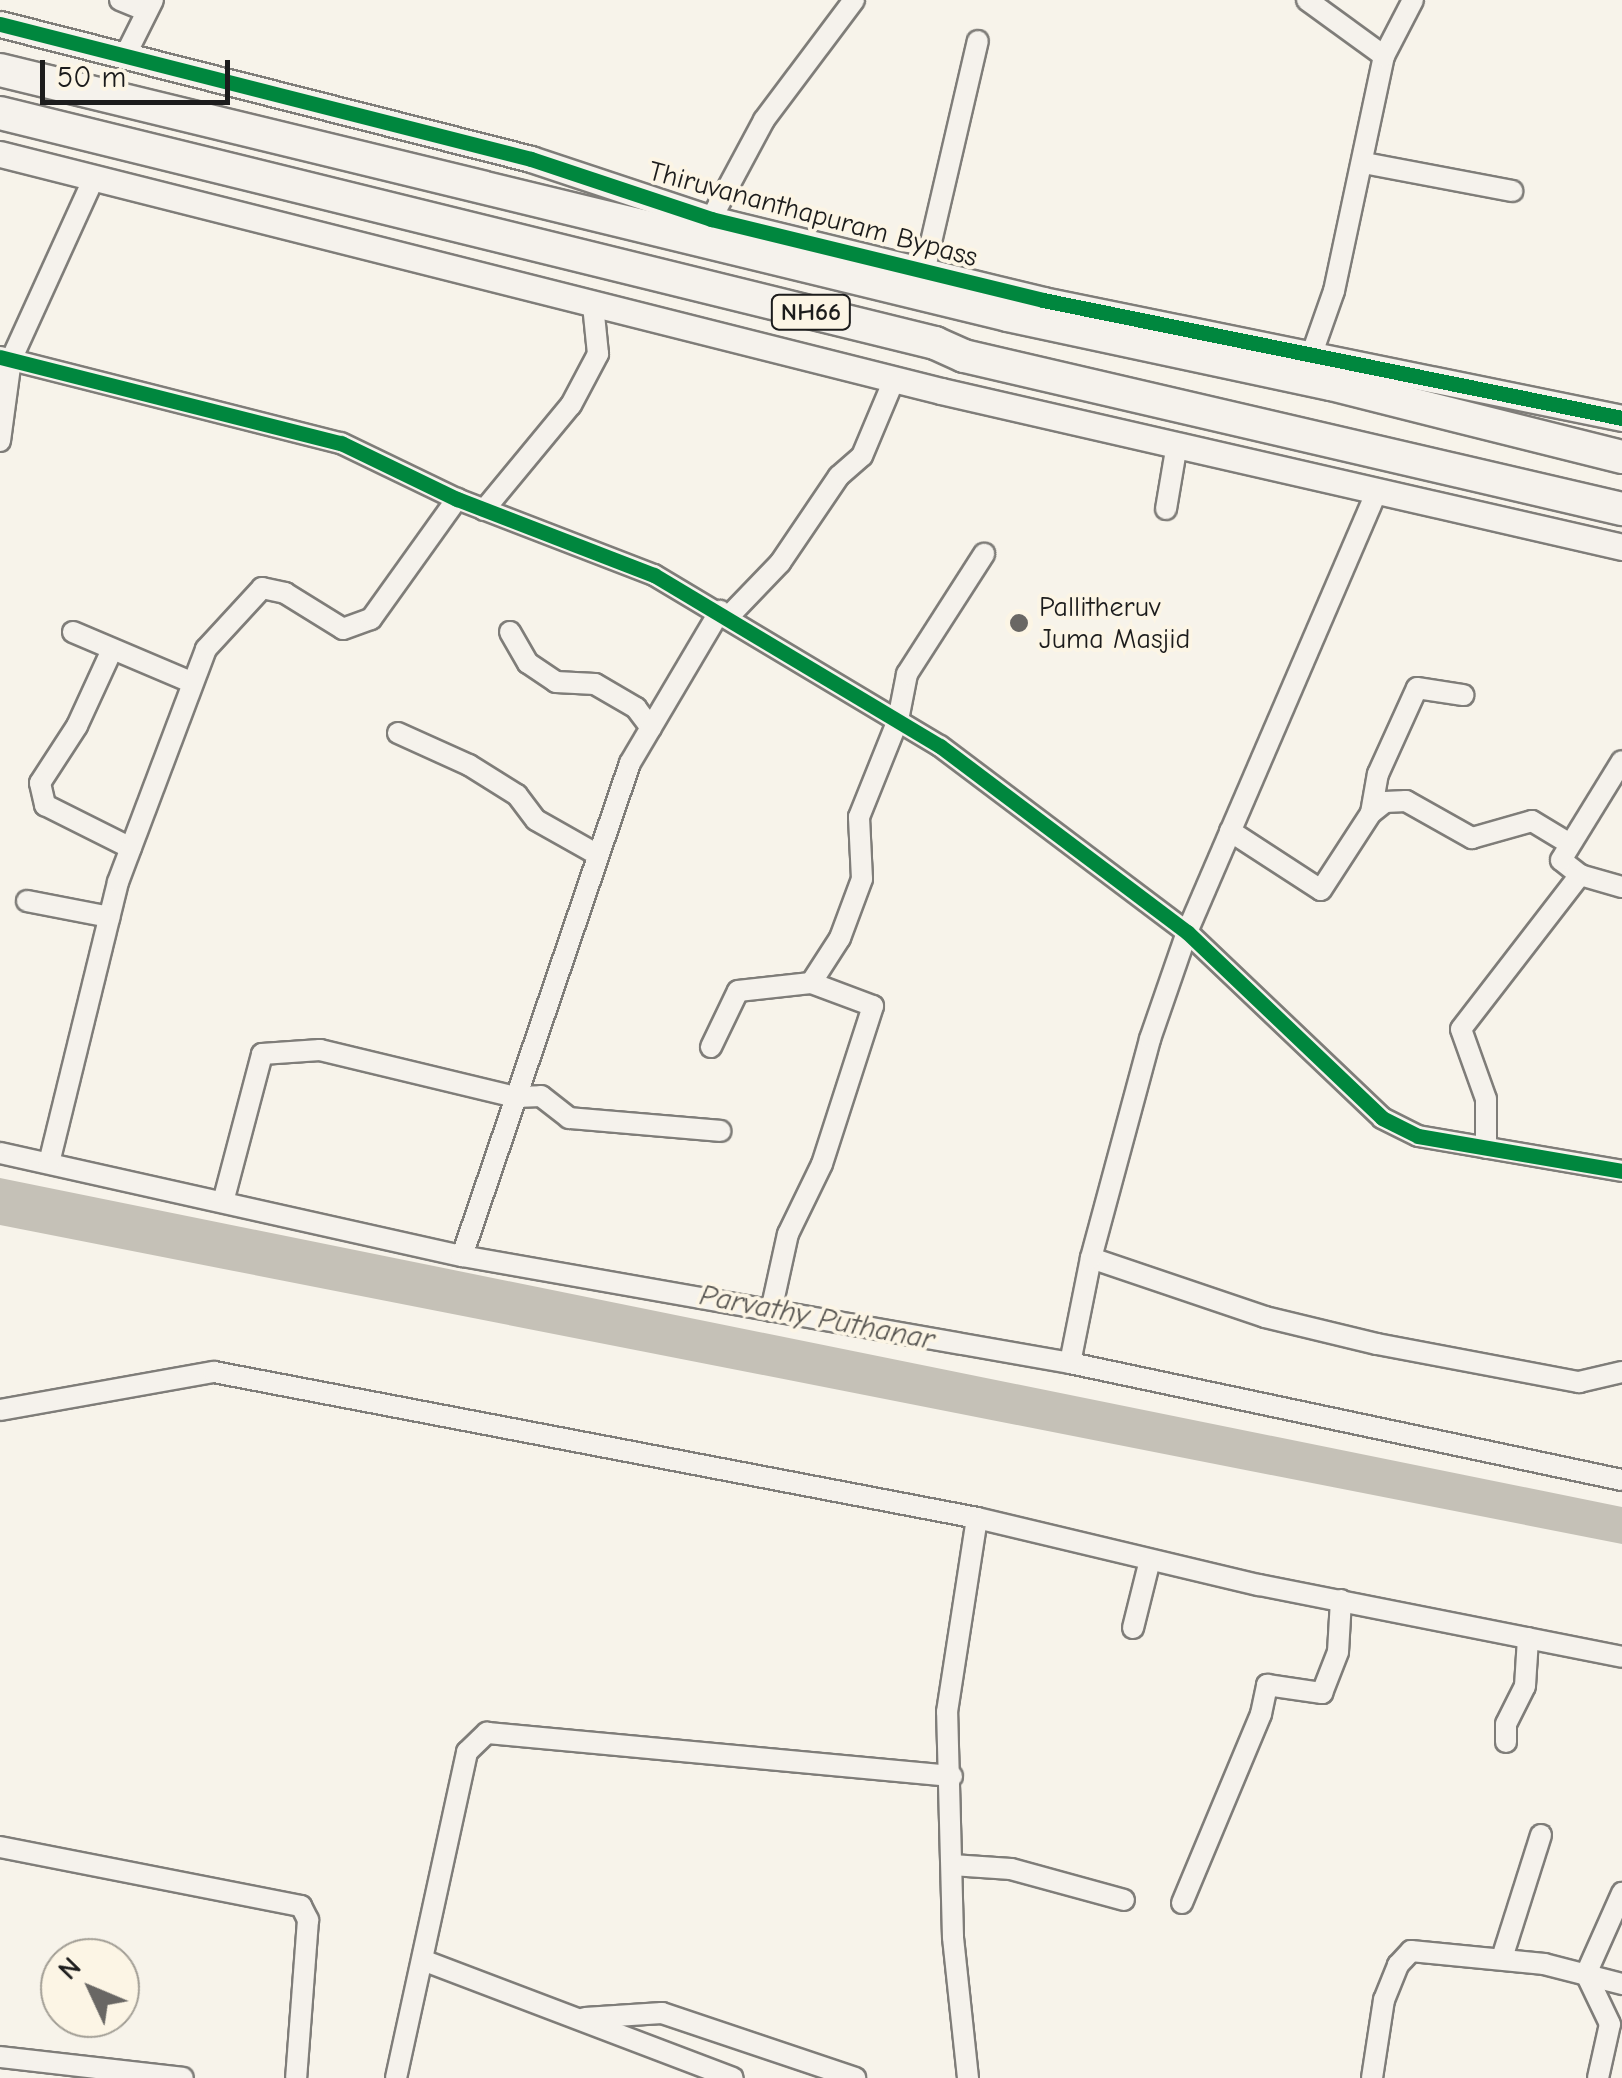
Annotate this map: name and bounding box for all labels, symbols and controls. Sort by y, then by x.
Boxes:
scale bar [45,40,235,102]
text: 50 m [57,60,126,95]
street label: Thiruvananthapuram Bypass [645,154,981,274]
road number: NH66 [768,292,854,332]
place label: Pallitheruv Juma Masjid [1039,590,1190,656]
marker: Pallitheruv Juma Masjid [1008,612,1030,634]
water label: Parvathy Puthanar [697,1278,937,1358]
north arrow [40,1938,140,2038]
text: N [52,1951,88,1986]

